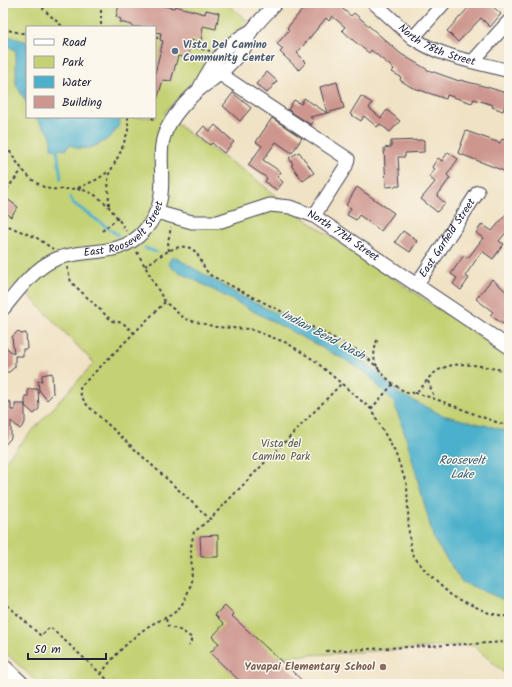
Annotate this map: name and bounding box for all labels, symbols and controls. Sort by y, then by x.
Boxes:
street label: North 78th Street [394,20,478,71]
legend [26,26,156,118]
text: Road [62,33,87,52]
place label: Vista Del Camino Community Center [183,36,276,67]
marker: Vista Del Camino Community Center [170,46,180,56]
text: Park [62,53,84,72]
text: Water [62,73,92,92]
text: Building [62,93,102,112]
street label: East Garfield Street [415,194,481,281]
street label: East Roosevelt Street [83,198,169,262]
street label: North 77th Street [305,205,383,267]
water label: Indian Bend Wash [278,305,370,366]
park label: Vista del Camino Park [252,435,311,466]
water label: Roosevelt Lake [439,451,488,484]
scale bar [28,635,106,661]
text: 50 m [34,640,61,659]
place label: Yavapai Elementary School [244,658,375,676]
marker: Yavapai Elementary School [378,662,388,672]

